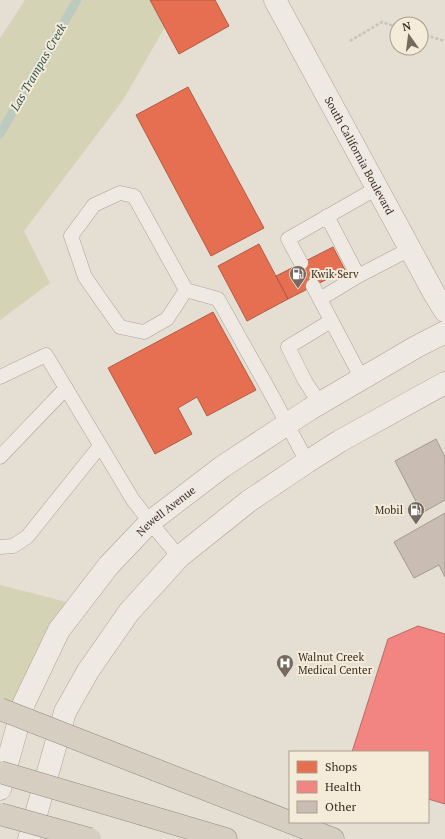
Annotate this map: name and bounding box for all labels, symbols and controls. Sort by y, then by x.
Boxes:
north arrow [389,16,429,56]
text: N [401,18,413,34]
water label: Las Trampas Creek [6,20,69,114]
street label: South California Boulevard [322,94,397,217]
fuel station icon: Kwik Serv [288,264,308,289]
place label: Kwik Serv [311,267,359,281]
street label: Newell Avenue [133,483,199,539]
fuel station icon: Mobil [406,500,426,525]
place label: Mobil [375,503,403,517]
place label: Walnut Creek Medical Center [298,650,373,677]
hospital icon: Walnut Creek Medical Center [275,653,295,678]
legend [289,751,429,823]
text: Shops [325,759,357,774]
text: Health [325,779,361,794]
text: Other [325,799,356,814]

